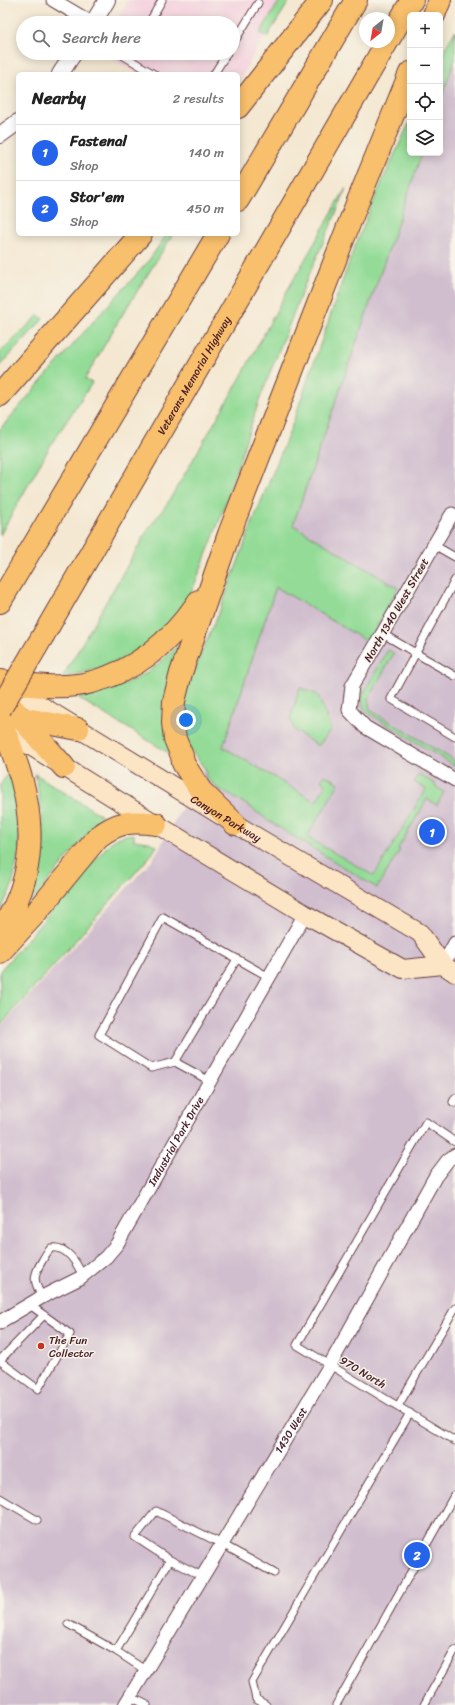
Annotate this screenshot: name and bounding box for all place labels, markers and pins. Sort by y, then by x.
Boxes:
pin: 1 [419,817,445,847]
place label: The Fun Collector [49,1331,95,1363]
marker: The Fun Collector [36,1341,46,1351]
pin: 2 [404,1540,430,1570]

